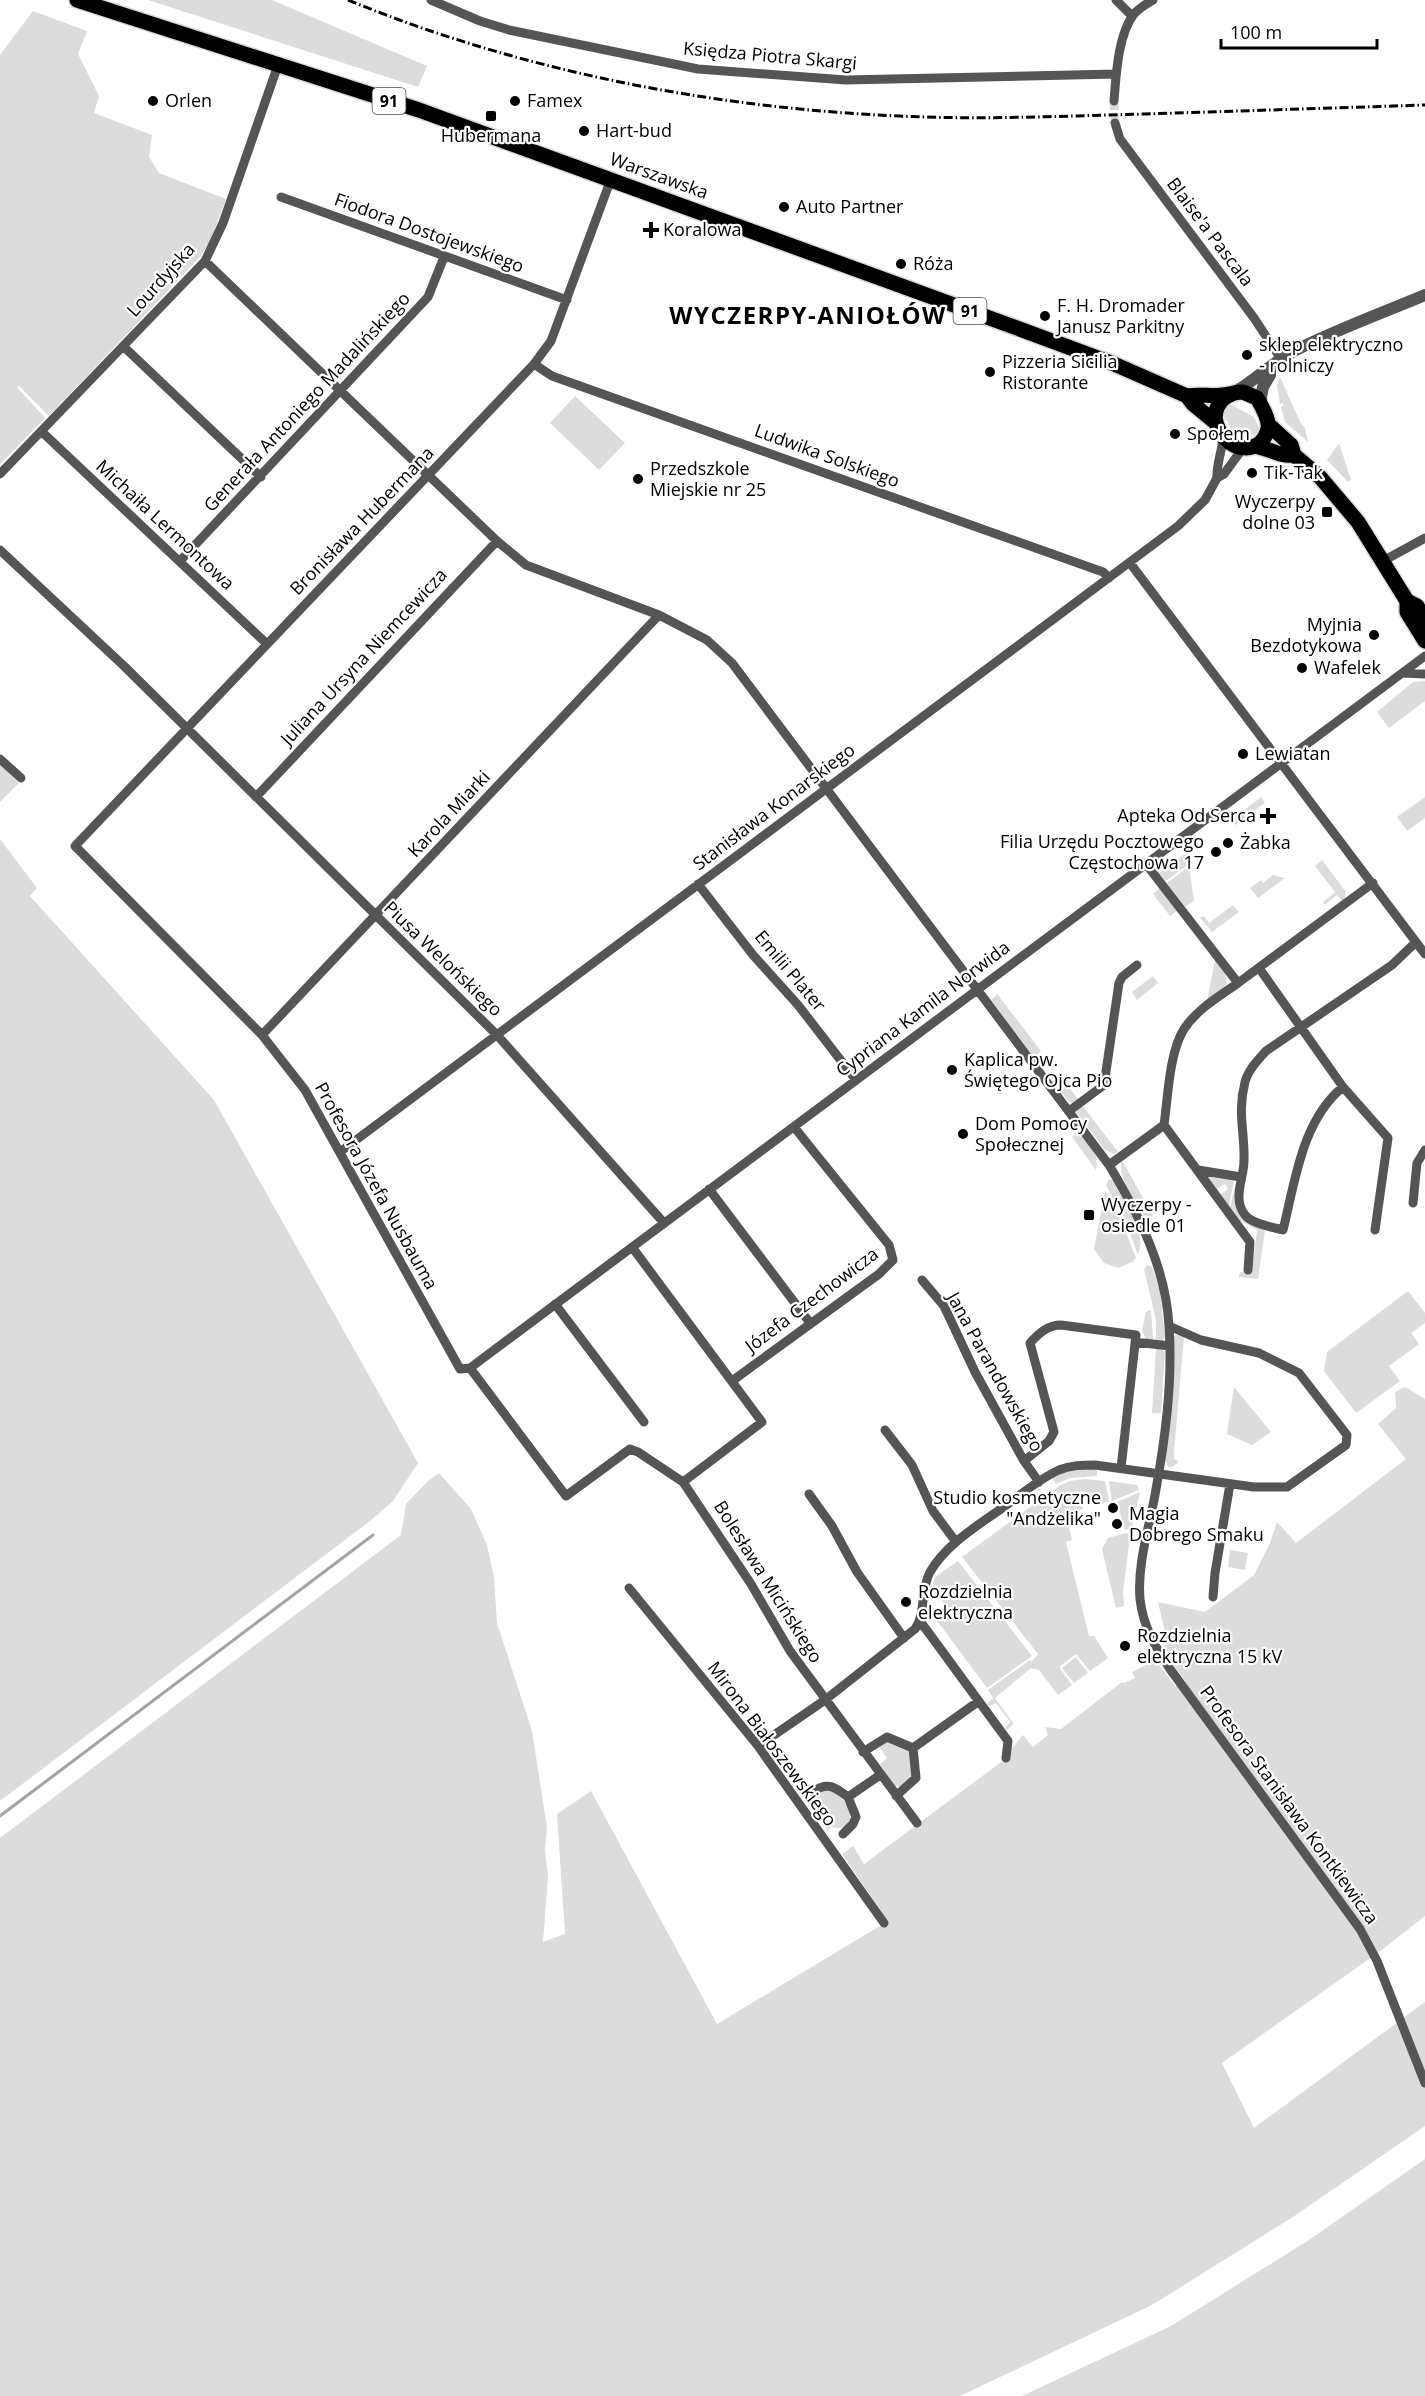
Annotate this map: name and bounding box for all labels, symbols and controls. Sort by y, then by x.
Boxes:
scale bar [1221,12,1377,50]
text: 100 m [1230,20,1282,44]
street label: Księdza Piotra Skargi [682,35,858,75]
place label: Orlen [165,88,212,112]
road number: 91 [372,88,406,114]
place label: Famex [527,88,583,112]
marker: Orlen [146,94,160,108]
marker: Famex [508,94,522,108]
marker: Hubermana [484,109,498,123]
place label: Hart-bud [596,118,672,142]
place label: Hubermana [441,123,541,147]
marker: Hart-bud [577,124,591,138]
street label: Warszawska [607,146,712,204]
street label: Blaise'a Pascala [1162,172,1260,291]
street label: Fiodora Dostojewskiego [331,187,527,278]
place label: Auto Partner [796,194,904,218]
marker: Auto Partner [777,200,791,214]
place label: Koralowa [663,217,742,241]
marker: Koralowa [644,223,658,237]
street label: Lourdyjska [121,237,200,321]
place label: Róża [913,251,953,275]
marker: Róża [894,257,908,271]
street label: Generała Antoniego Madalińskiego [198,286,415,516]
place label: F. H. Dromader Janusz Parkitny [1055,293,1185,338]
district label: WYCZERPY-ANIOŁÓW [669,298,947,331]
road number: 91 [954,298,986,324]
marker: F. H. Dromader Janusz Parkitny [1038,309,1052,323]
place label: sklep elektryczno - rolniczy [1259,332,1403,377]
marker: sklep elektryczno - rolniczy [1240,348,1254,362]
place label: Pizzeria Sicilia Ristorante [1002,349,1118,394]
marker: Pizzeria Sicilia Ristorante [983,365,997,379]
street label: Ludwika Solskiego [752,418,903,492]
place label: Społem [1187,421,1250,445]
marker: Społem [1168,427,1182,441]
street label: Bronisława Hubermana [284,441,439,600]
street label: Michaiła Lermontowa [91,454,240,595]
place label: Przedszkole Miejskie nr 25 [650,456,766,501]
place label: Tik-Tak [1264,460,1324,484]
marker: Tik-Tak [1245,466,1259,480]
marker: Przedszkole Miejskie nr 25 [631,472,645,486]
place label: Wyczerpy dolne 03 [1235,489,1316,534]
marker: Wyczerpy dolne 03 [1320,505,1334,519]
street label: Juliana Ursyna Niemcewicza [273,563,452,751]
place label: Myjnia Bezdotykowa [1250,612,1362,657]
marker: Myjnia Bezdotykowa [1367,628,1381,642]
place label: Wafelek [1314,655,1381,679]
marker: Wafelek [1295,661,1309,675]
street label: Stanisława Konarskiego [687,737,859,875]
place label: Lewiatan [1255,741,1330,765]
marker: Lewiatan [1236,747,1250,761]
street label: Karola Miarki [402,765,495,862]
place label: Apteka Od Serca [1117,803,1256,827]
marker: Apteka Od Serca [1261,809,1275,823]
place label: Filia Urzędu Pocztowego Częstochowa 17 [1000,829,1204,874]
place label: Żabka [1240,830,1291,854]
marker: Żabka [1221,836,1235,850]
marker: Filia Urzędu Pocztowego Częstochowa 17 [1209,845,1223,859]
street label: Piusa Welońskiego [379,895,508,1021]
street label: Emilii Plater [750,925,832,1016]
street label: Cypriana Kamila Norwida [831,935,1014,1081]
place label: Kaplica pw. Świętego Ojca Pio [964,1047,1112,1092]
marker: Kaplica pw. Świętego Ojca Pio [945,1063,959,1077]
street label: Profesora Józefa Nusbauma [310,1078,444,1293]
place label: Dom Pomocy Społecznej [975,1111,1088,1156]
marker: Dom Pomocy Społecznej [956,1127,970,1141]
place label: Wyczerpy - osiedle 01 [1101,1192,1192,1237]
marker: Wyczerpy - osiedle 01 [1082,1208,1096,1222]
street label: Józefa Czechowicza [738,1241,883,1358]
street label: Jana Parandowskiego [941,1286,1050,1456]
place label: Studio kosmetyczne "Andżelika" [933,1485,1101,1530]
street label: Bolesława Micińskiego [709,1496,829,1667]
marker: Studio kosmetyczne "Andżelika" [1106,1501,1120,1515]
place label: Magia Dobrego Smaku [1129,1501,1264,1546]
marker: Magia Dobrego Smaku [1110,1517,1124,1531]
place label: Rozdzielnia elektryczna [918,1579,1013,1624]
marker: Rozdzielnia elektryczna [899,1595,913,1609]
place label: Rozdzielnia elektryczna 15 kV [1137,1623,1282,1668]
marker: Rozdzielnia elektryczna 15 kV [1118,1639,1132,1653]
street label: Mirona Białoszewskiego [703,1656,843,1831]
street label: Profesora Stanisława Kontkiewicza [1195,1680,1385,1928]

